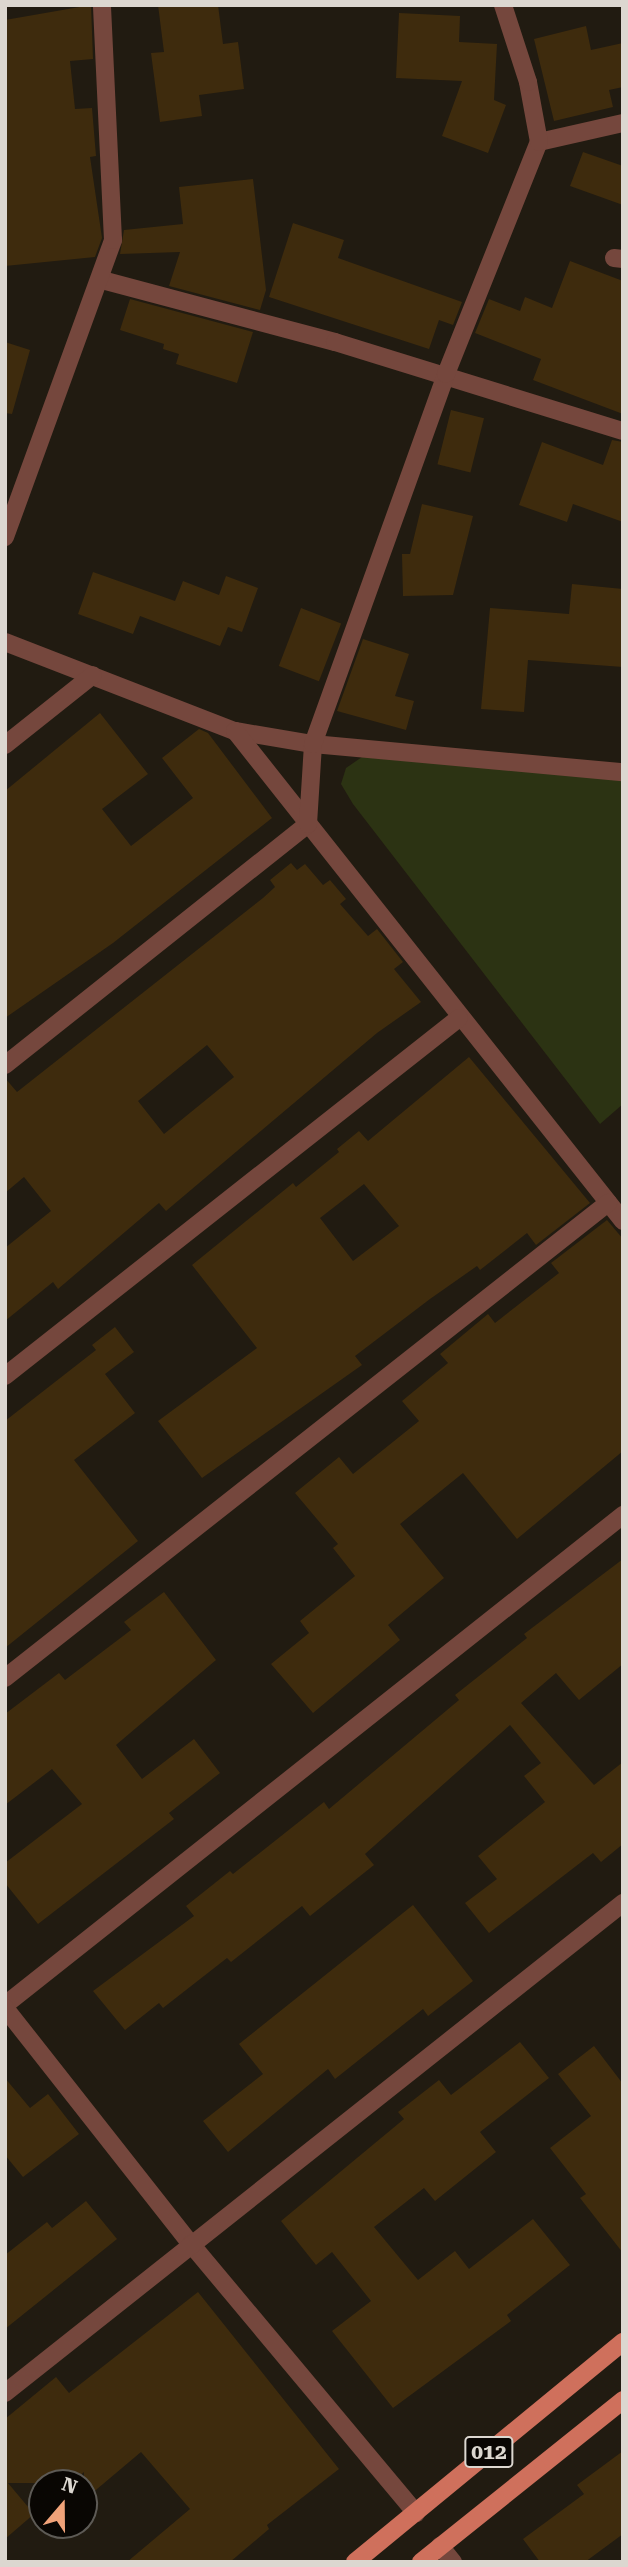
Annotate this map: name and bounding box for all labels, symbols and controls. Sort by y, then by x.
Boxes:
road number: 012 [463,2434,515,2470]
north arrow [28,2469,98,2539]
text: N [59,2472,80,2499]

